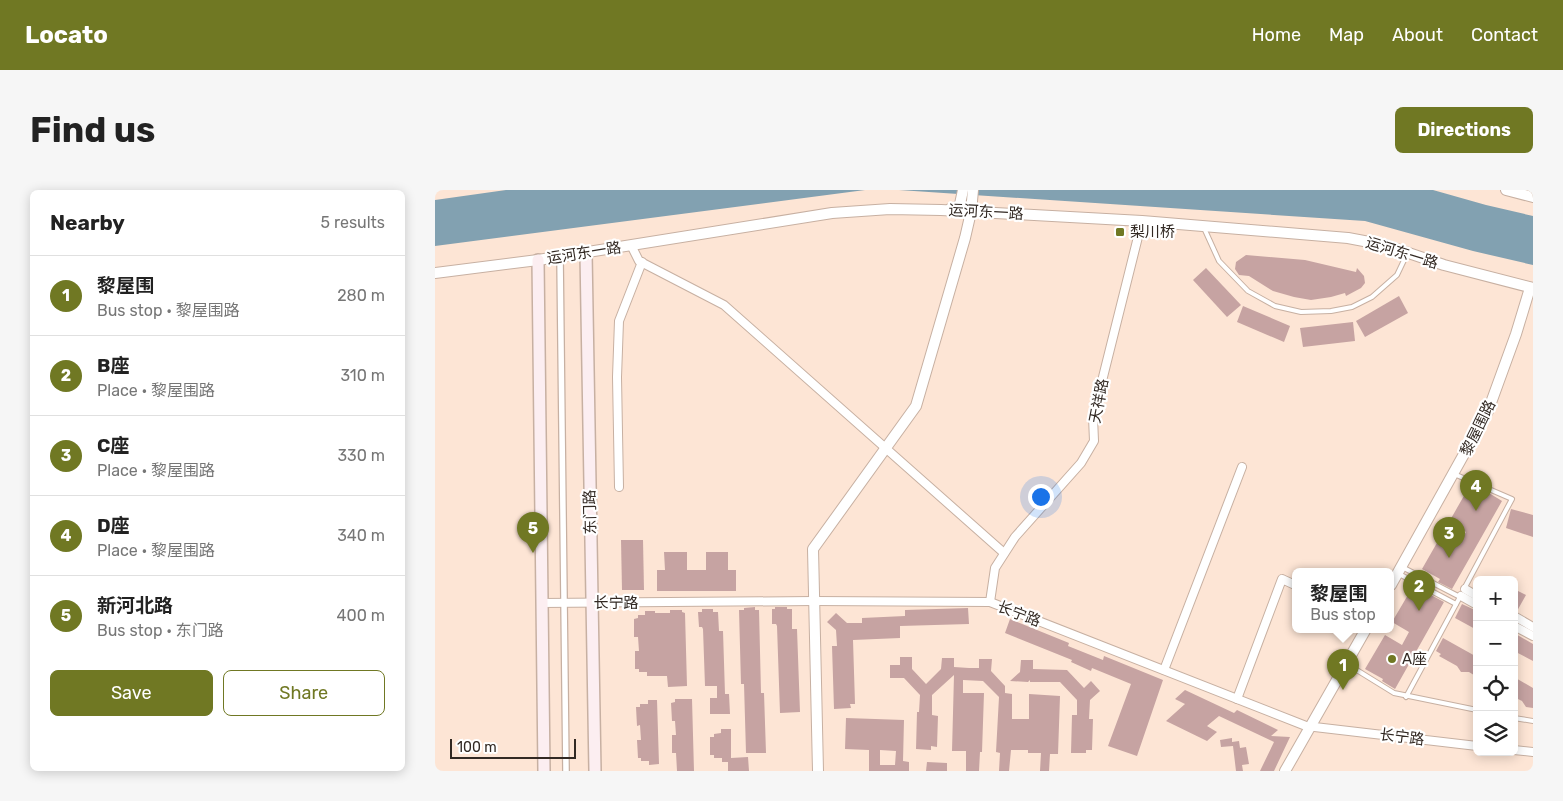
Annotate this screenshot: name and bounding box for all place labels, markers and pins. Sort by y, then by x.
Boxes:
place label: 梨川桥 [1130,223,1175,241]
marker: 梨川桥 [1114,226,1126,238]
pin: 4 [1460,470,1492,511]
pin: 5 [517,512,549,553]
pin: 3 [1433,517,1465,558]
pin: 2 [1403,570,1435,611]
pin: 1 [1327,649,1359,690]
place label: A座 [1402,650,1427,668]
marker: A座 [1386,653,1398,665]

